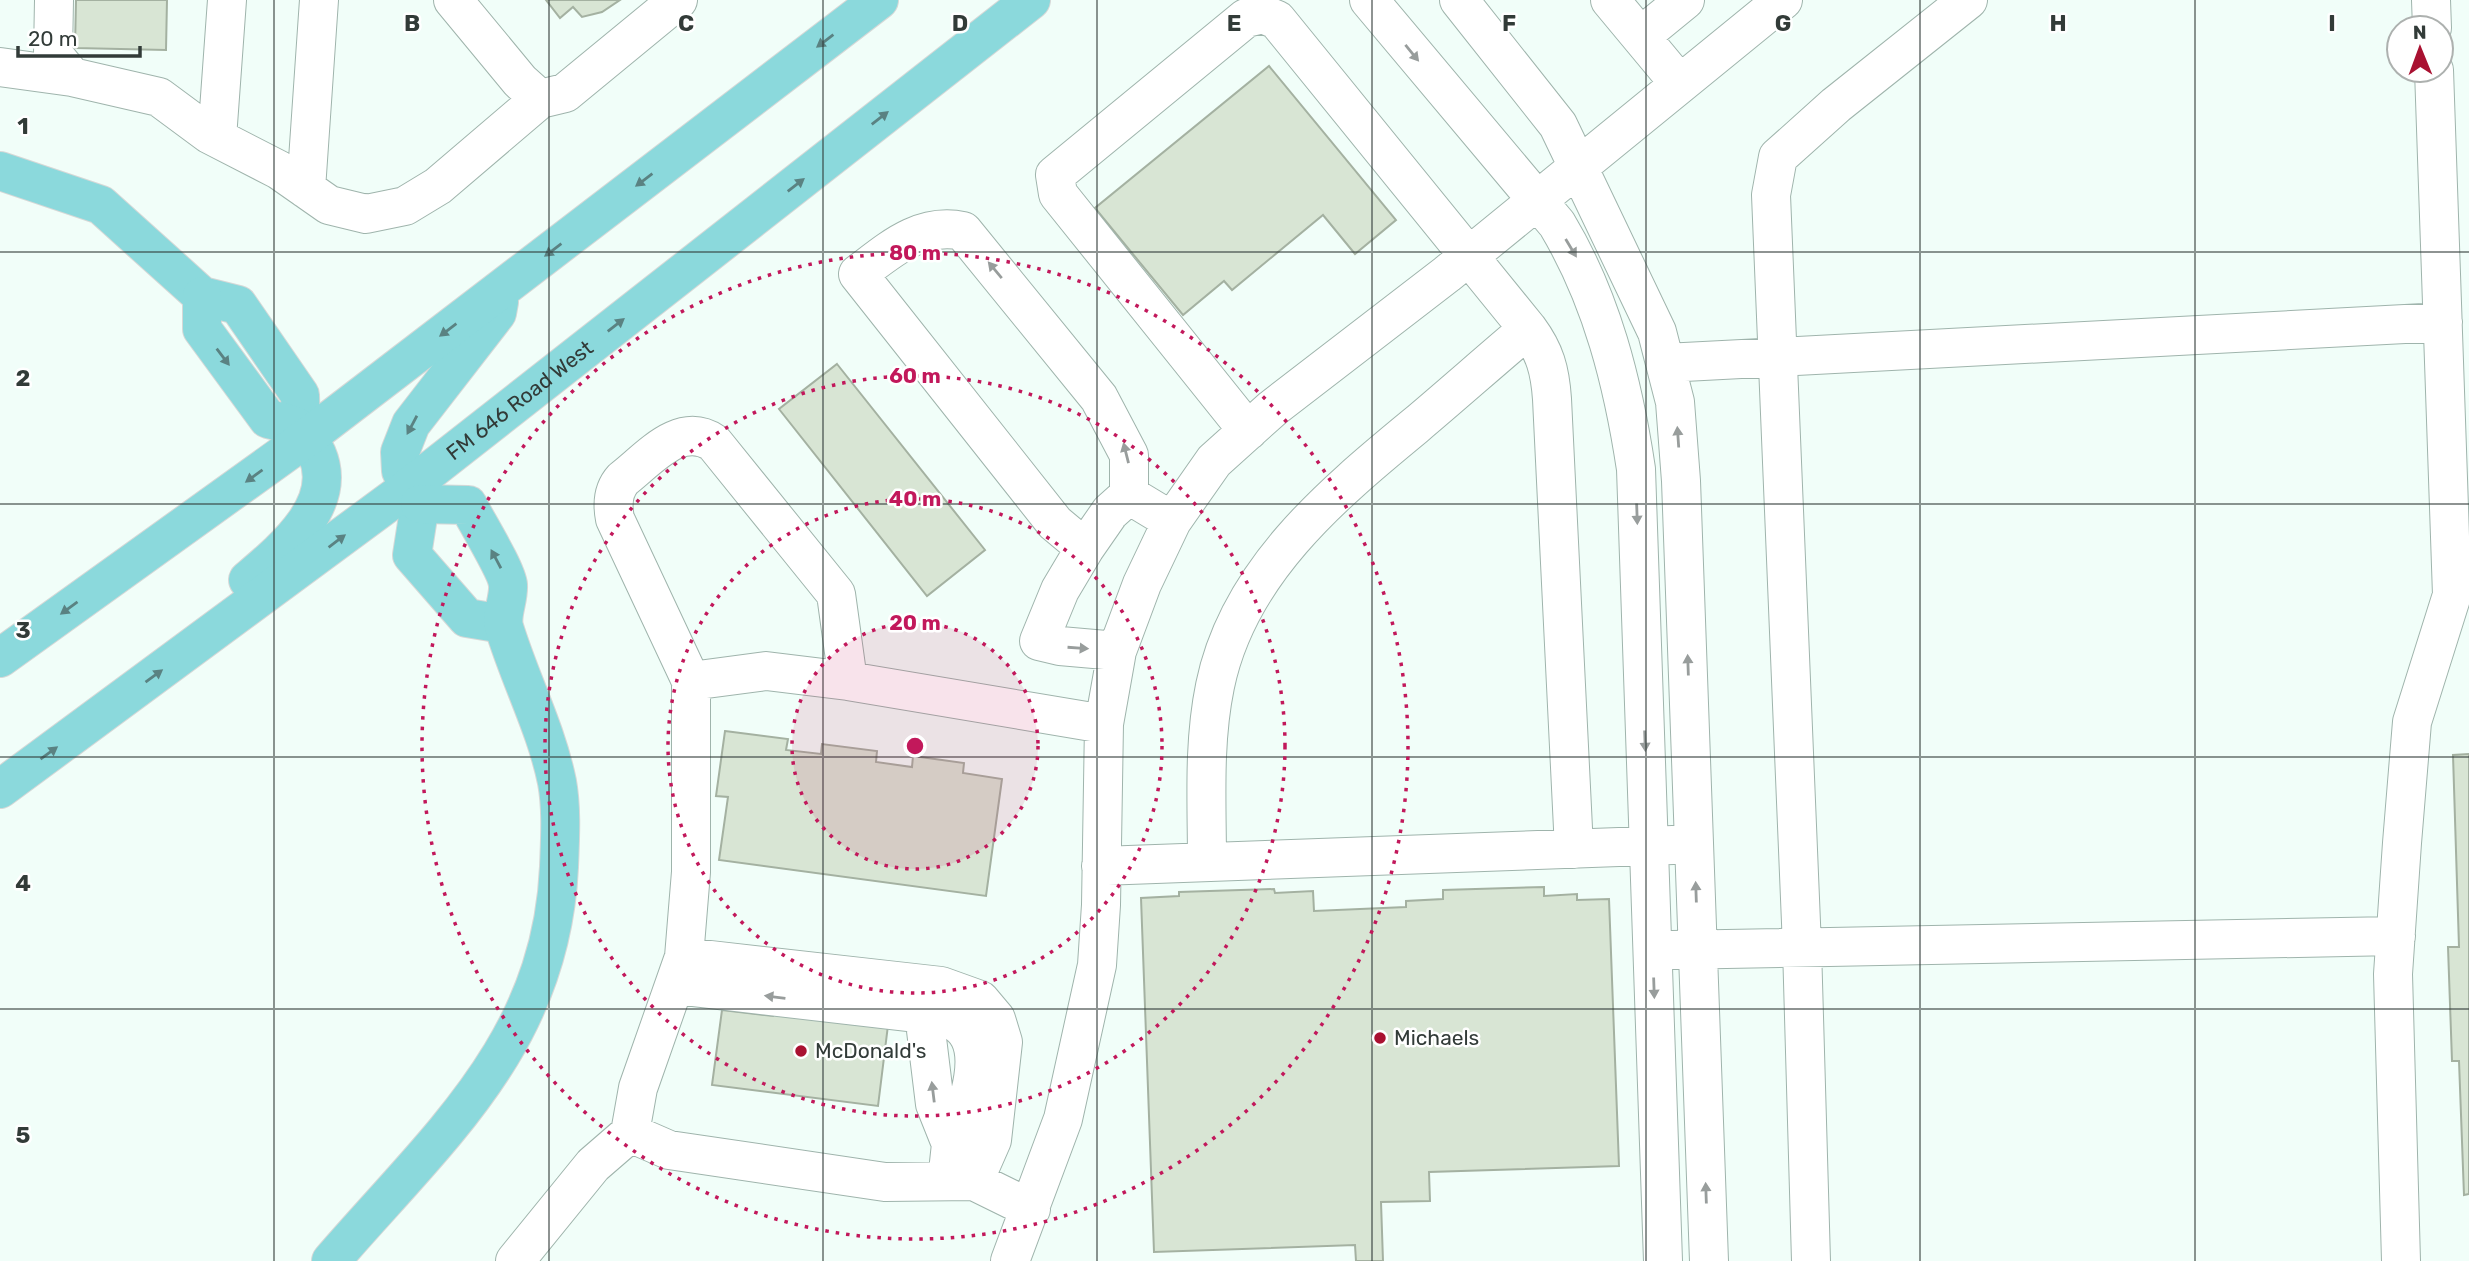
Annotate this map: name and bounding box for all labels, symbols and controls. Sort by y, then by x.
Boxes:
text: B [404,9,420,37]
text: C [678,9,694,37]
text: D [952,9,968,37]
text: E [1227,9,1241,37]
text: F [1502,9,1516,37]
text: G [1775,9,1791,37]
text: H [2049,9,2067,37]
text: I [2328,9,2336,37]
scale bar [18,14,140,58]
north arrow [2385,14,2455,84]
text: N [2413,21,2427,44]
text: 20 m [28,26,77,51]
one-way arrow [816,34,834,48]
one-way arrow [1404,44,1419,61]
text: 1 [17,112,29,140]
one-way arrow [871,112,889,126]
one-way arrow [636,172,654,187]
one-way arrow [786,177,804,192]
one-way arrow [1565,238,1577,257]
text: 80 m [889,240,941,265]
one-way arrow [544,242,562,256]
one-way arrow [988,261,1003,279]
one-way arrow [607,317,625,332]
one-way arrow [439,323,457,337]
street label: FM 646 Road West [441,335,598,465]
one-way arrow [216,348,230,366]
text: 60 m [889,363,941,388]
text: 2 [16,364,30,392]
one-way arrow [406,416,418,436]
one-way arrow [1672,426,1683,448]
one-way arrow [1121,442,1132,464]
one-way arrow [245,469,263,483]
text: 40 m [889,486,941,511]
one-way arrow [1631,503,1643,525]
one-way arrow [328,534,346,548]
one-way arrow [490,549,501,569]
one-way arrow [60,601,78,615]
text: 20 m [889,610,941,635]
text: 3 [15,616,31,644]
one-way arrow [1067,643,1089,654]
one-way arrow [1682,653,1693,675]
one-way arrow [145,670,163,684]
one-way arrow [1639,730,1651,752]
centre of rings [903,734,927,758]
one-way arrow [40,746,59,760]
text: 4 [15,869,31,897]
one-way arrow [1690,881,1701,903]
one-way arrow [1648,977,1659,999]
one-way arrow [764,991,786,1002]
place label: Michaels [1394,1025,1479,1050]
marker: Michaels [1372,1030,1388,1046]
place label: McDonald's [815,1038,927,1063]
marker: McDonald's [793,1043,809,1059]
one-way arrow [928,1080,939,1102]
text: 5 [16,1121,31,1149]
one-way arrow [1701,1182,1712,1204]

